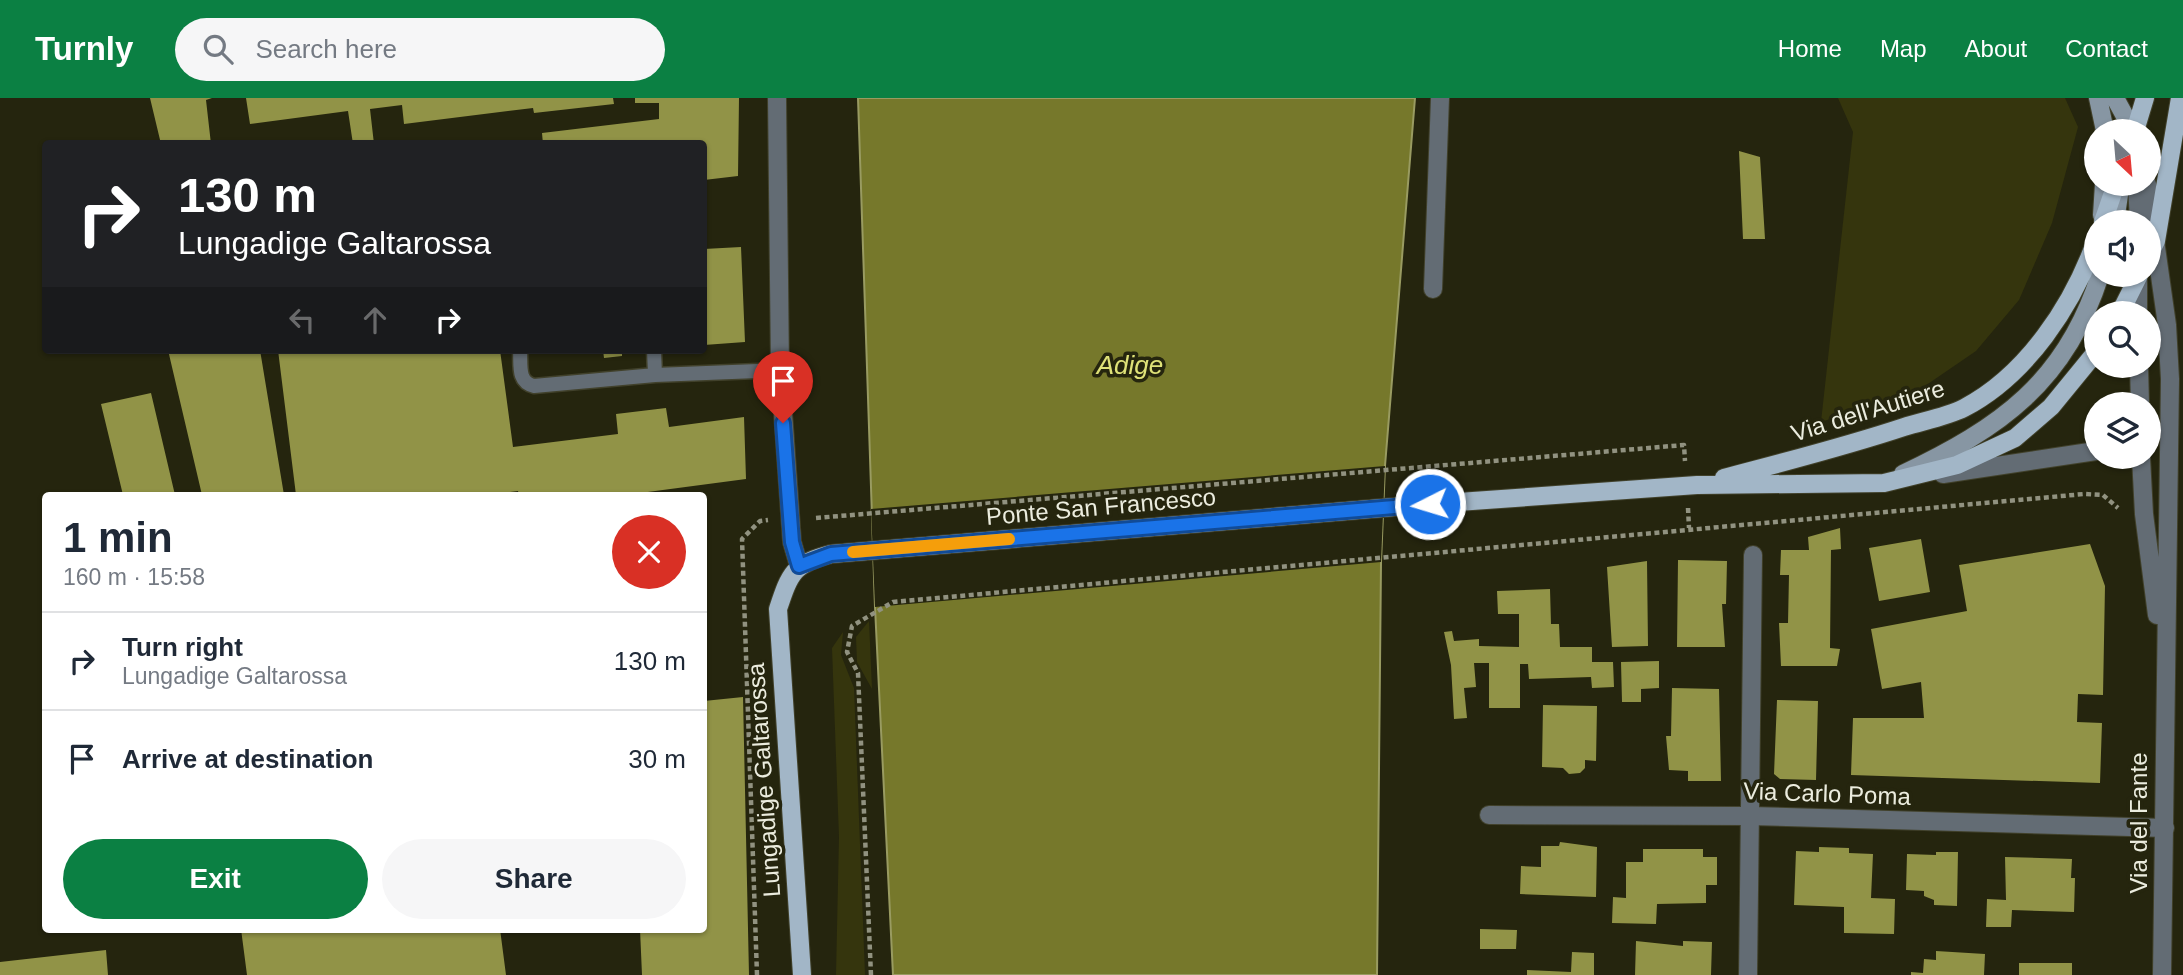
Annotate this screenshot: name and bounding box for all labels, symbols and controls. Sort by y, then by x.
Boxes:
search box [175,18,665,81]
text: Turnly [35,30,133,67]
icon: search [199,30,237,68]
text: Search here [255,34,397,64]
text: Home [1778,35,1842,62]
text: Map [1880,35,1927,62]
text: About [1965,35,2027,62]
text: Contact [2065,35,2148,62]
north arrow [2084,119,2161,196]
map controls [2084,119,2161,469]
icon: right [63,168,154,259]
text: 130 m [178,168,317,222]
button: sound [2084,210,2161,287]
text: Lungadige Galtarossa [178,225,491,261]
icon: left [283,301,321,339]
icon: ahead [356,301,394,339]
icon: right [429,301,467,339]
button: search [2084,301,2161,378]
water label: Adige [1095,350,1163,380]
pin [753,351,813,423]
icon: arrive [764,362,802,400]
street label: Via dell'Autiere [1788,374,1948,447]
button: layers [2084,392,2161,469]
position arrow [1393,467,1467,541]
street label: Ponte San Francesco [985,483,1217,530]
text: 1 min [63,514,173,561]
button: close [612,515,686,589]
text: 160 m · 15:58 [63,564,205,590]
text: Turn right [122,632,243,662]
icon: right [63,642,101,680]
text: 130 m [614,646,686,676]
street label: Lungadige Galtarossa [742,661,785,898]
text: Lungadige Galtarossa [122,663,347,689]
icon: arrive [63,740,101,778]
text: Arrive at destination [122,744,373,774]
text: 30 m [628,744,686,774]
street label: Via del Fante [2125,753,2152,894]
street label: Via Carlo Poma [1743,777,1912,810]
button: Exit [63,839,368,919]
button: Share [382,839,686,919]

